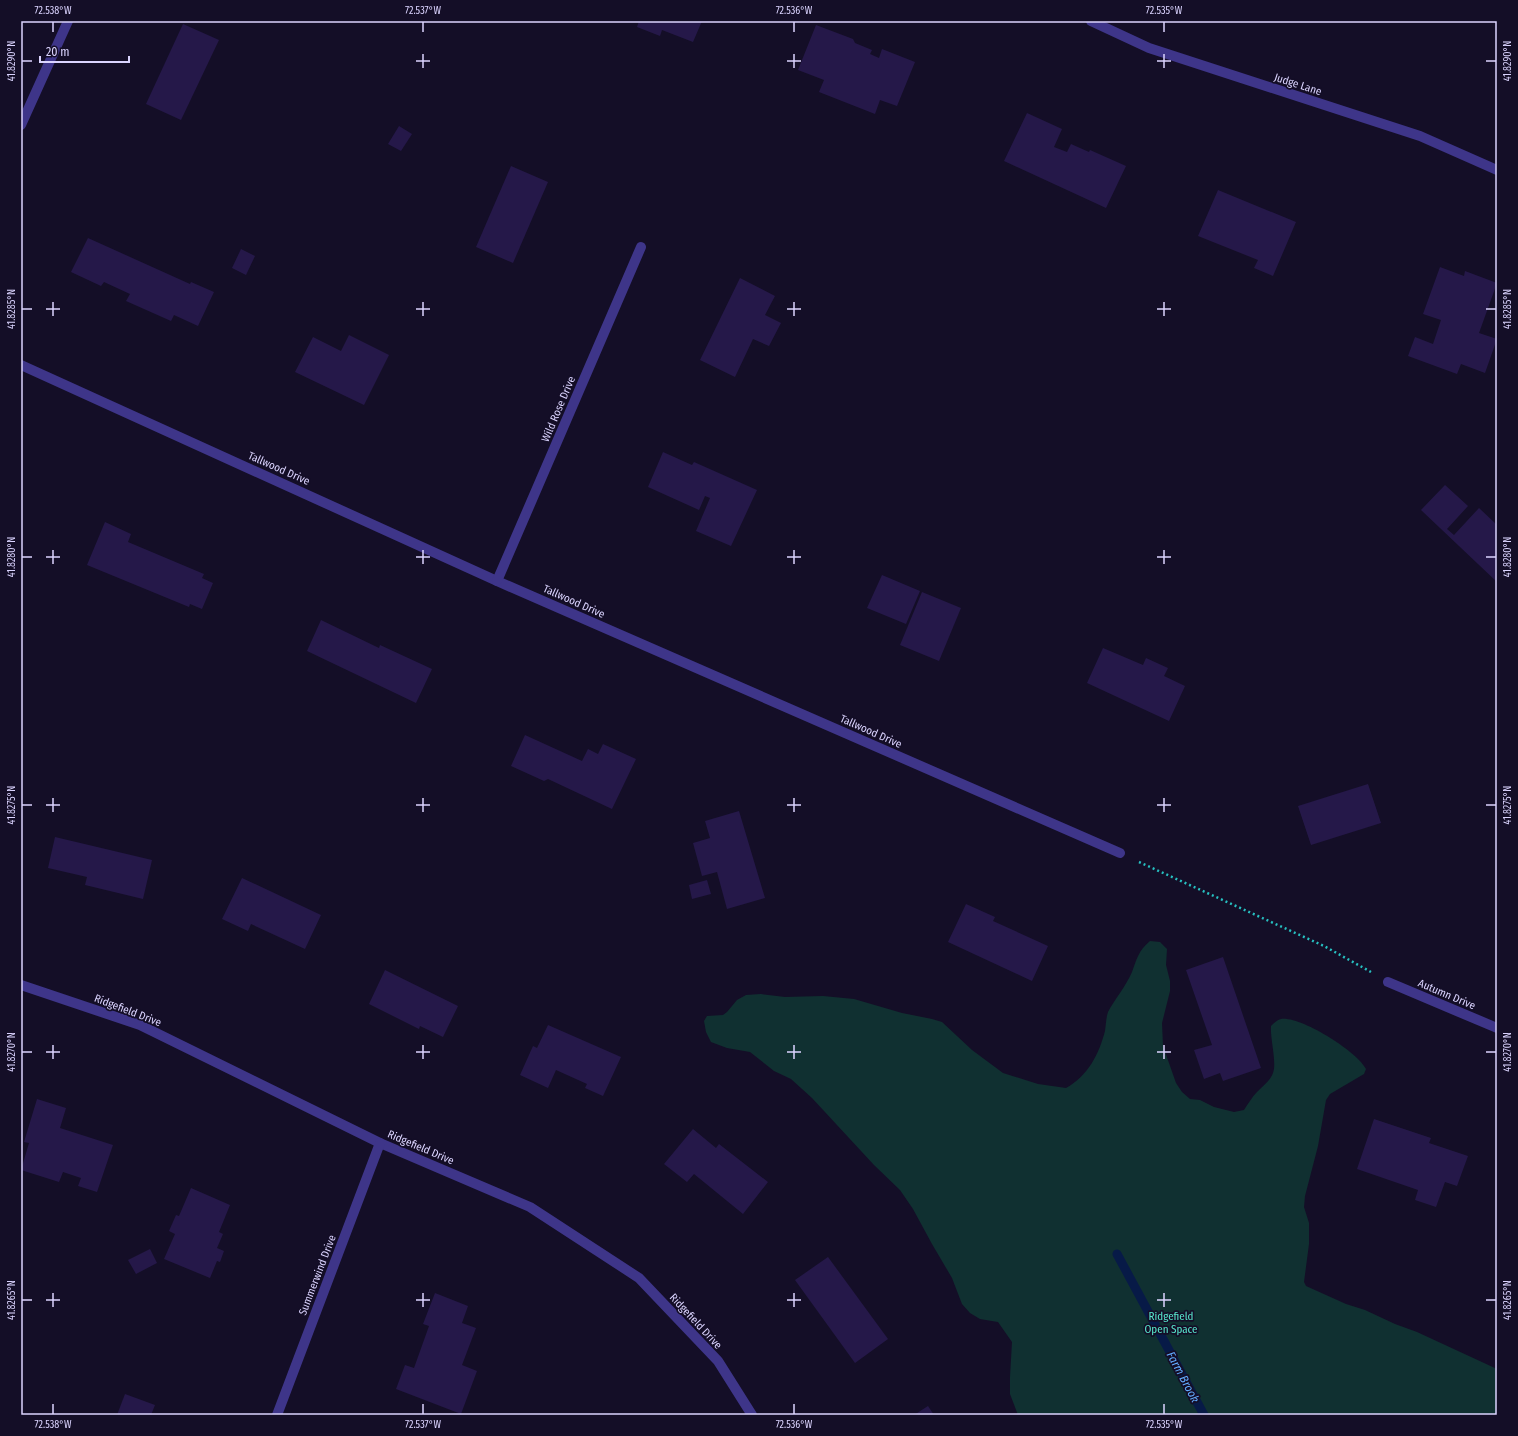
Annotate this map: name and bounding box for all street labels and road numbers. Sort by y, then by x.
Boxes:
street label: Judge Lane [1272,71,1323,98]
street label: Wild Rose Drive [539,374,578,444]
street label: Tallwood Drive [246,449,312,488]
street label: Tallwood Drive [541,582,607,621]
street label: Tallwood Drive [838,712,904,751]
street label: Autumn Drive [1416,977,1477,1012]
street label: Ridgefield Drive [92,992,163,1029]
street label: Ridgefield Drive [386,1128,456,1167]
street label: Summerwind Drive [296,1233,339,1317]
street label: Ridgefield Drive [667,1291,725,1352]

